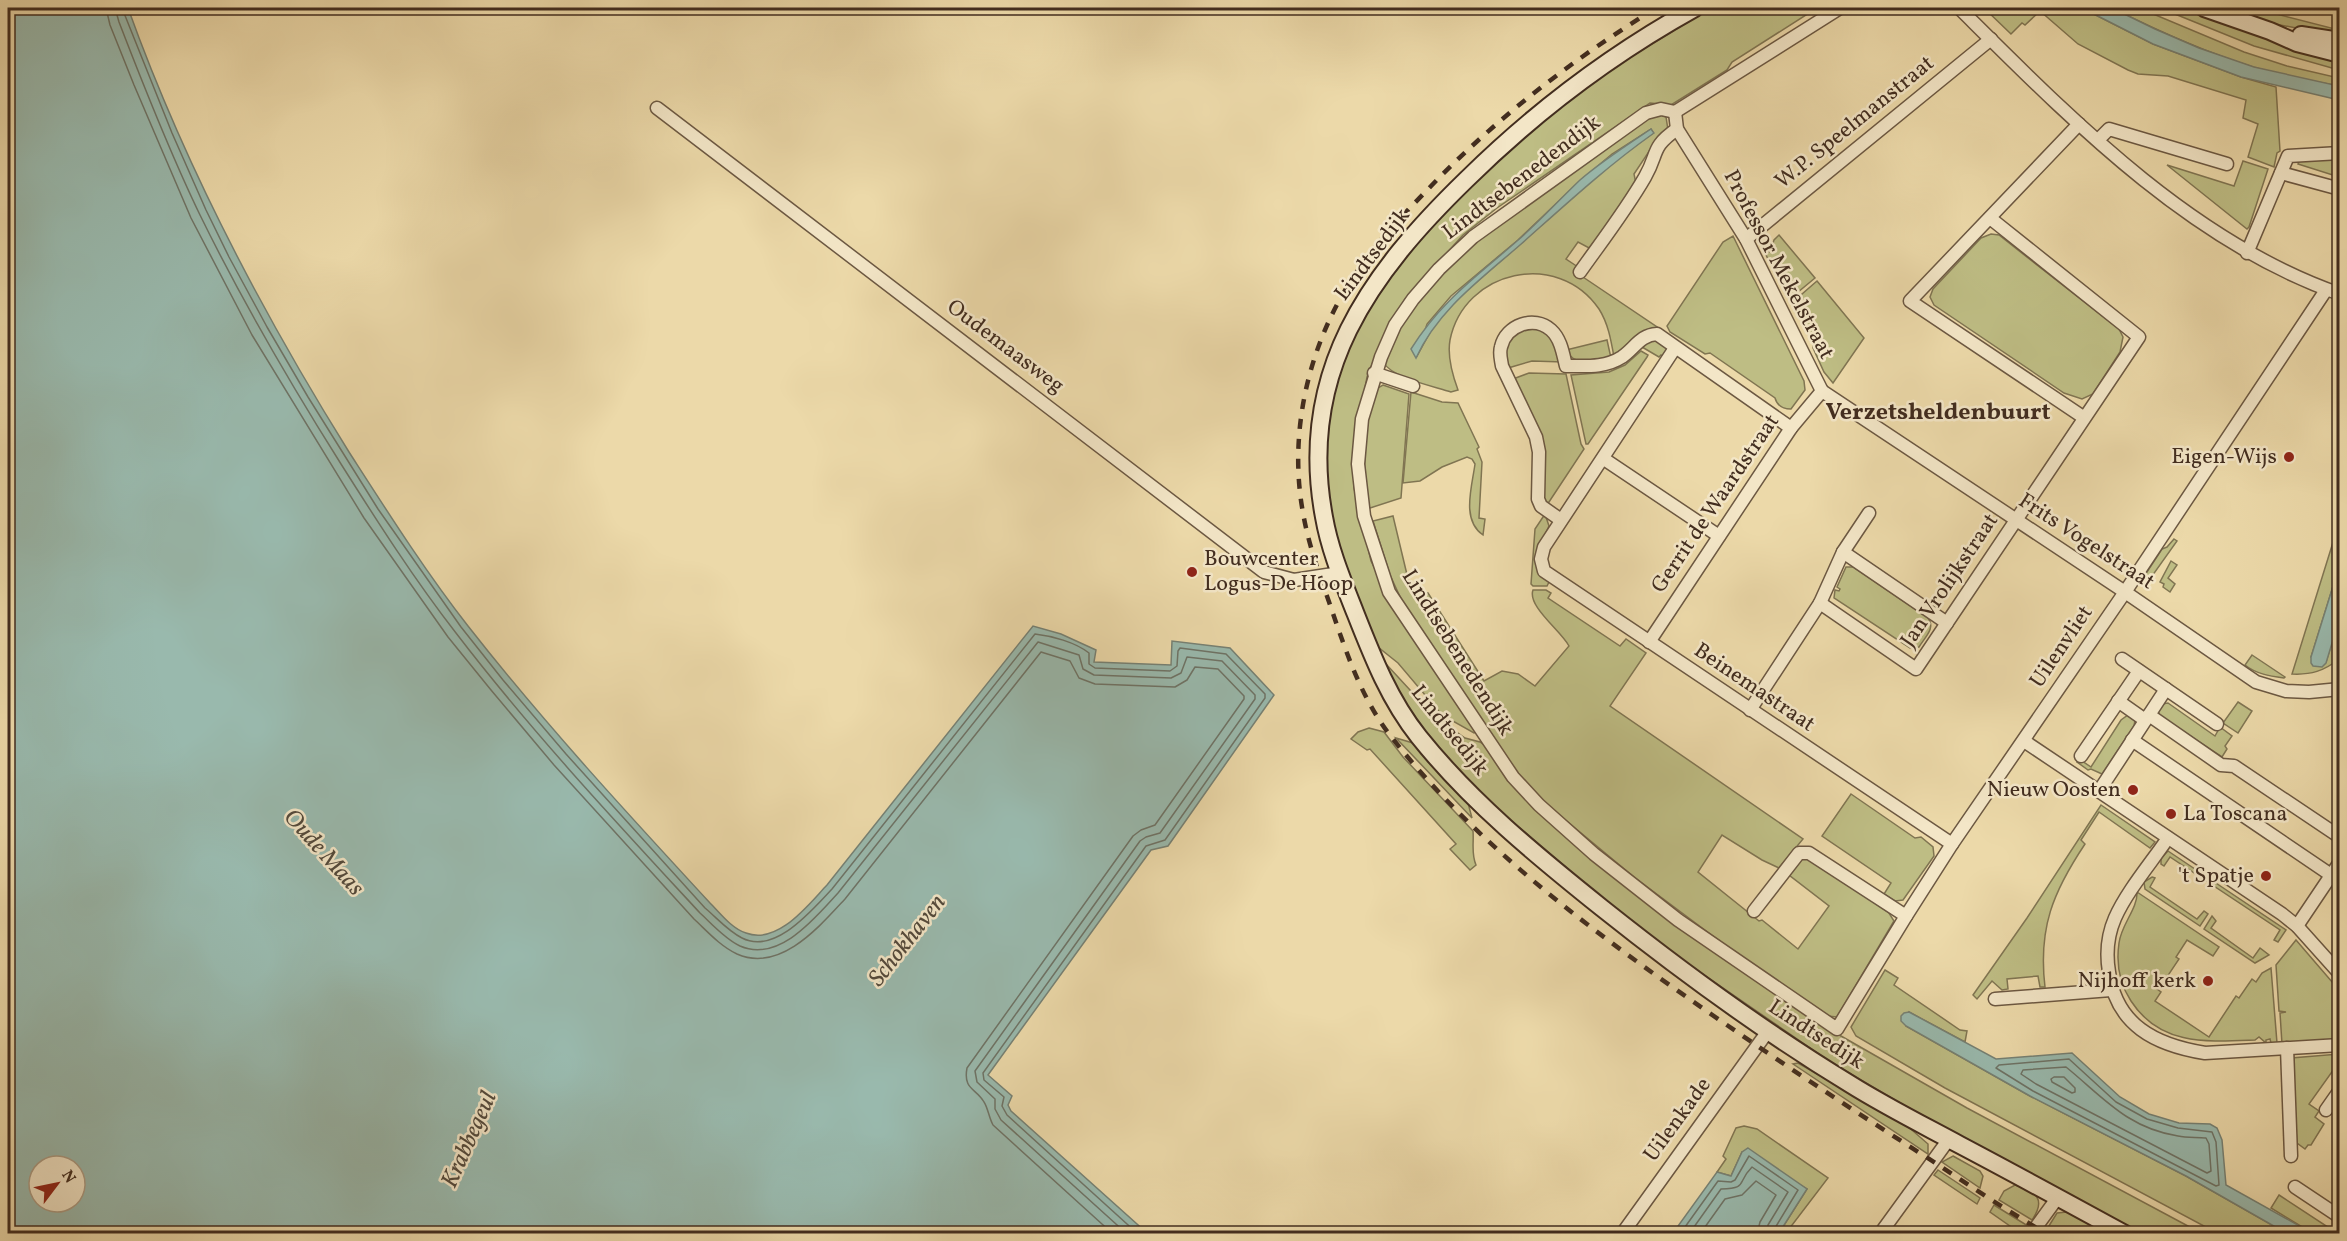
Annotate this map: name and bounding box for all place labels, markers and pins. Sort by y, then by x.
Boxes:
place label: Eigen-Wijs [2171,442,2277,473]
marker: Eigen-Wijs [2282,450,2296,464]
place label: Bouwcenter Logus-De Hoop [1204,544,1353,600]
marker: Bouwcenter Logus-De Hoop [1185,565,1199,579]
place label: Nieuw Oosten [1987,775,2121,806]
marker: Nieuw Oosten [2126,783,2140,797]
place label: La Toscana [2183,799,2287,830]
marker: La Toscana [2164,807,2178,821]
place label: 't Spatje [2178,861,2254,892]
marker: 't Spatje [2259,869,2273,883]
place label: Nijhoff kerk [2078,966,2196,997]
marker: Nijhoff kerk [2201,974,2215,988]

